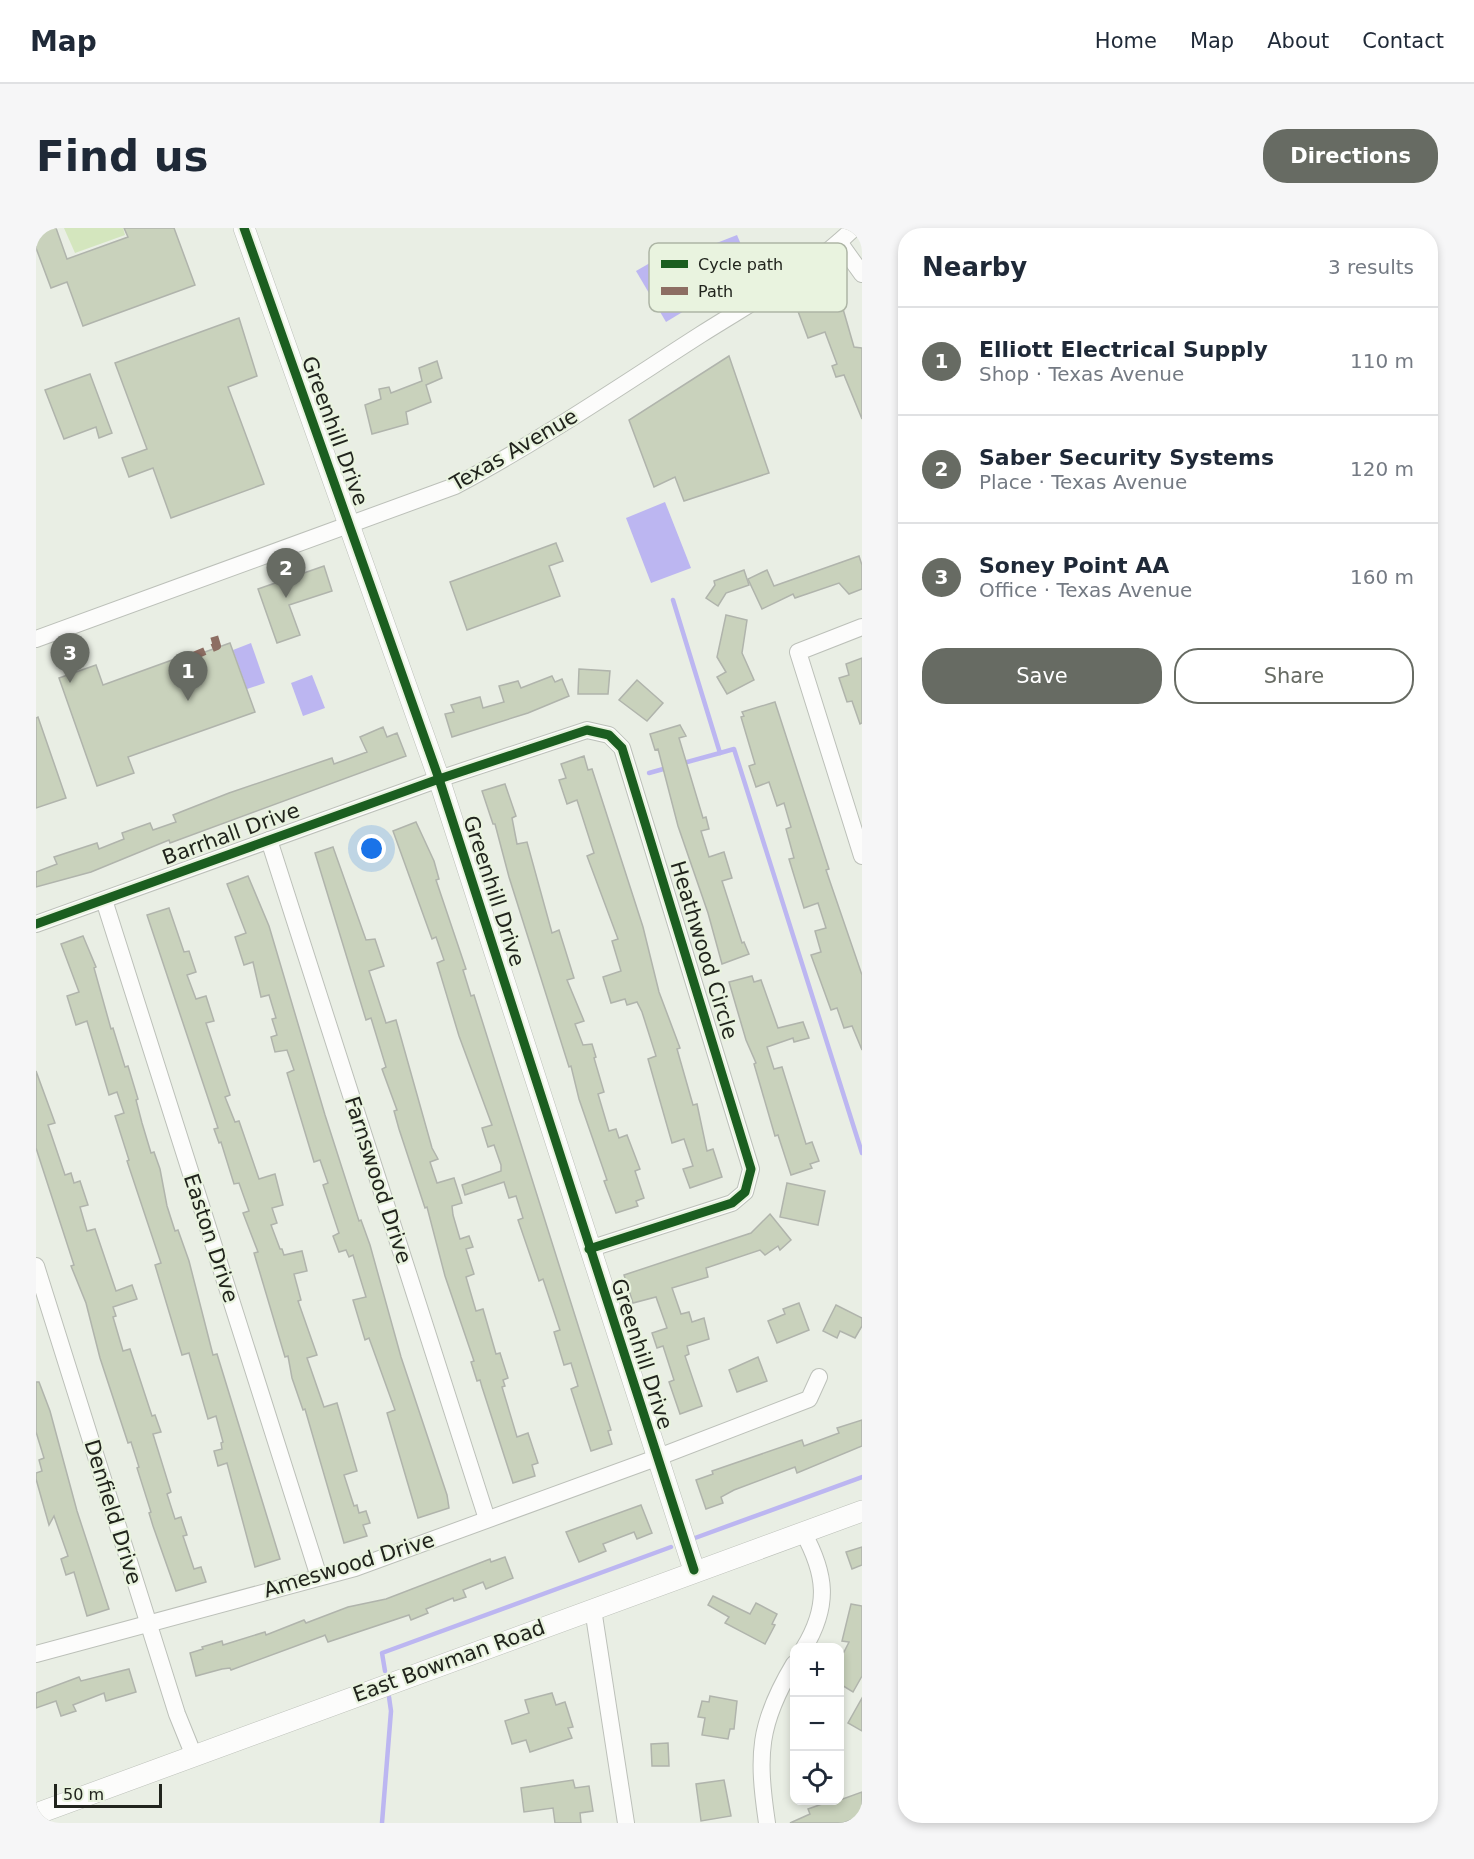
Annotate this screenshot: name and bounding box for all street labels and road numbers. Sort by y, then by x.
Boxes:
street label: Greenhill Drive [297,353,373,509]
street label: Texas Avenue [445,404,582,497]
street label: Barrhall Drive [159,798,303,870]
street label: Greenhill Drive [458,813,530,969]
street label: Heathwood Circle [665,858,743,1042]
street label: Farnswood Drive [340,1093,416,1267]
street label: Easton Drive [179,1171,243,1305]
street label: Greenhill Drive [606,1276,678,1432]
street label: Denfield Drive [80,1437,146,1587]
street label: Ameswood Drive [261,1528,437,1602]
street label: East Bowman Road [350,1615,548,1707]

